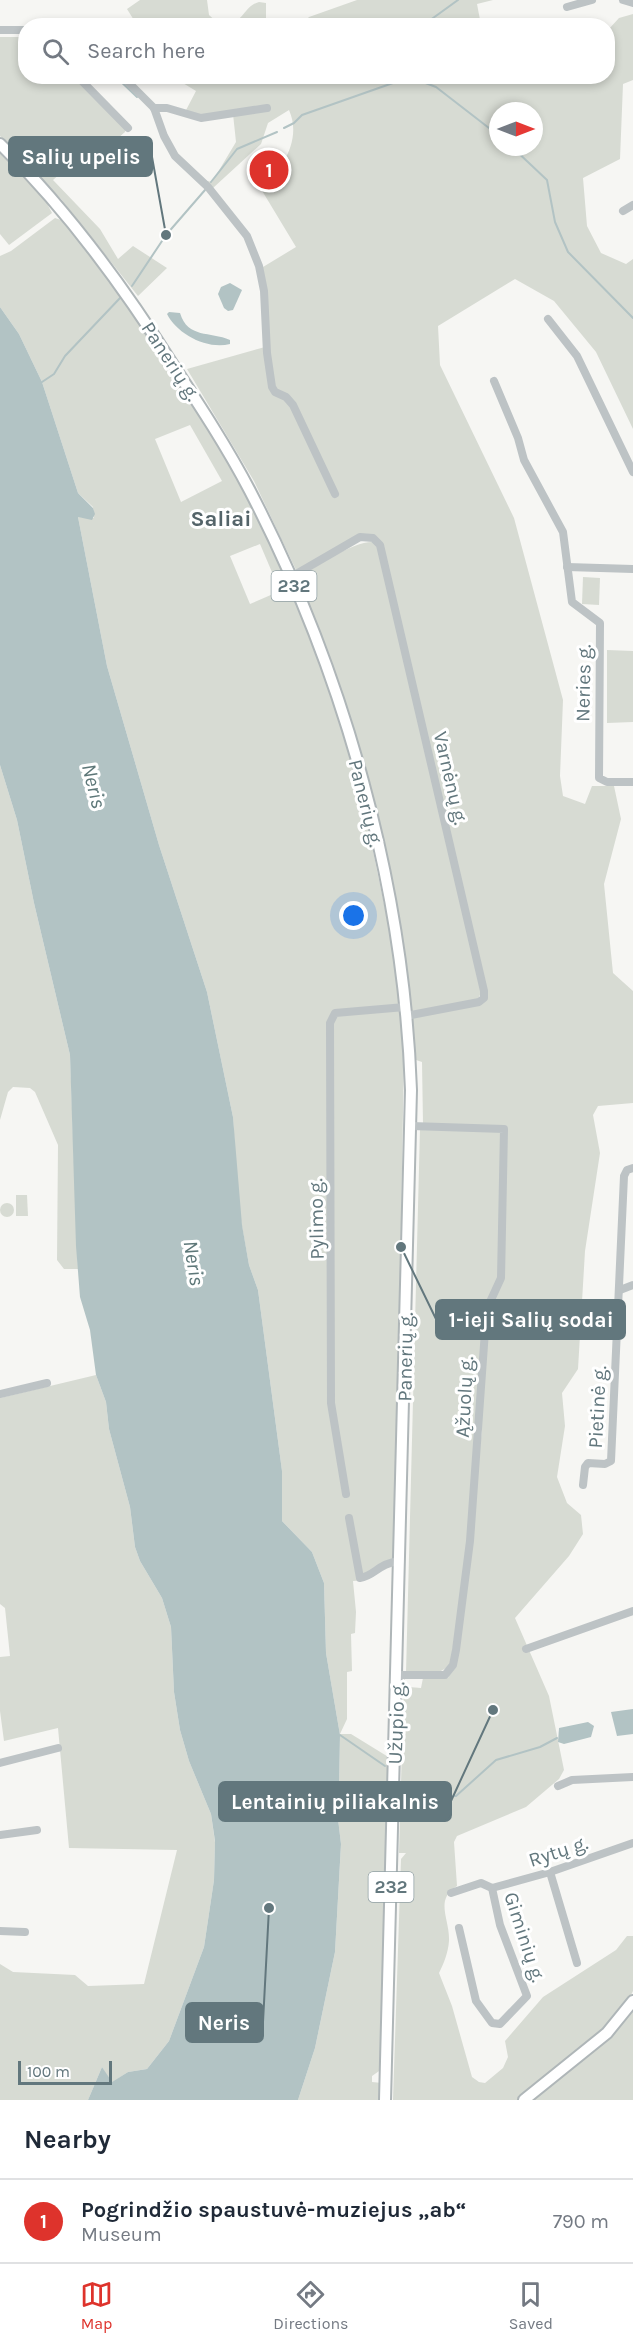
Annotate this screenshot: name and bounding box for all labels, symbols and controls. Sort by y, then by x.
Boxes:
search box [18,18,615,84]
icon: search [39,35,72,68]
text: Search here [87,38,205,64]
north arrow [489,102,543,156]
callout: Salių upelis [9,137,152,176]
text: Salių upelis [22,145,140,169]
pin: 1 [250,148,288,192]
street label: Panerių g. [137,318,205,405]
district label: Saliai [191,506,251,532]
road number: 232 [272,571,316,601]
street label: Neries g. [571,644,596,722]
street label: Varnėnų g. [429,729,472,827]
street label: Panerių g. [344,757,387,849]
water label: Neris [77,761,111,811]
your location [339,901,368,930]
street label: Pylimo g. [304,1178,329,1260]
water label: Neris [179,1239,209,1287]
callout: 1-ieji Salių sodai [436,1300,625,1339]
text: 1-ieji Salių sodai [448,1308,614,1332]
street label: Panerių g. [393,1312,418,1402]
street label: Ąžuolų g. [451,1356,478,1438]
street label: Pietinė g. [584,1365,611,1449]
street label: Užupio g. [384,1681,409,1765]
callout: Lentainių piliakalnis [219,1782,451,1821]
text: Lentainių piliakalnis [231,1790,439,1814]
street label: Rytų g. [526,1831,591,1872]
road number: 232 [368,1872,414,1902]
street label: Giminių g. [499,1889,550,1985]
callout: Neris [186,2003,263,2042]
text: Neris [198,2011,250,2035]
scale bar [18,2058,112,2086]
text: 100 m [27,2062,70,2081]
text: Nearby [24,2124,111,2155]
text: Pogrindžio spaustuvė-muziejus „ab“ [81,2197,467,2223]
text: 1 [40,2210,47,2233]
text: 790 m [553,2210,609,2233]
text: Museum [81,2223,162,2246]
tab: Map [80,2278,113,2333]
tab: Directions [273,2278,348,2333]
tab: Saved [509,2278,553,2333]

